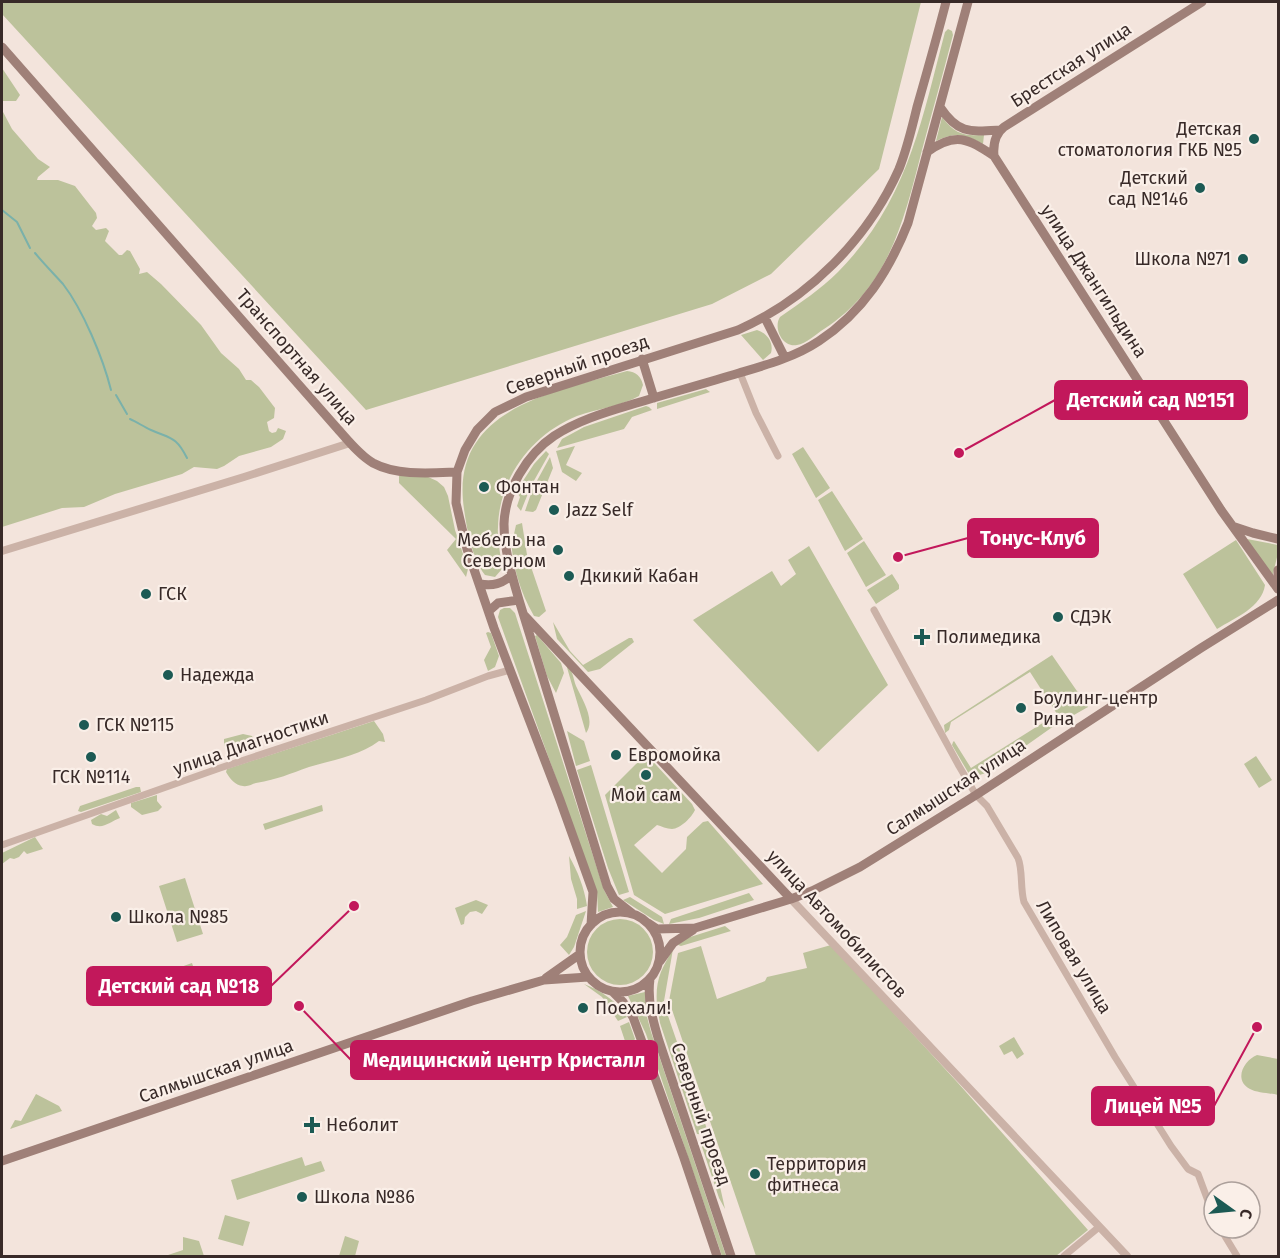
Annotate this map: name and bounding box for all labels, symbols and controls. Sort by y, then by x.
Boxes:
street label: Брестская улица [1007,18,1135,112]
place label: Детская стоматология ГКБ №5 [1057,118,1242,161]
marker: Детская стоматология ГКБ №5 [1247,132,1261,146]
place label: Детский сад №146 [1108,167,1188,210]
marker: Детский сад №146 [1193,181,1207,195]
street label: улица Джангильдина [1036,200,1152,362]
place label: Школа №71 [1134,248,1231,270]
marker: Школа №71 [1236,252,1250,266]
street label: Транспортная улица [232,284,362,430]
street label: Северный проезд [503,330,651,400]
callout: Детский сад №151 [1055,381,1247,419]
text: Детский сад №151 [1066,388,1235,412]
place label: Фонтан [496,476,560,498]
marker: Фонтан [477,480,491,494]
place label: Jazz Self [566,499,635,521]
marker: Jazz Self [547,503,561,517]
callout: Тонус-Клуб [968,519,1098,557]
text: Тонус-Клуб [980,526,1086,550]
place label: Мебель на Северном [457,529,546,572]
marker: Мебель на Северном [551,543,565,557]
place label: Дкикий Кабан [580,565,699,587]
marker: Дкикий Кабан [562,569,576,583]
place label: ГСК [158,583,187,605]
marker: ГСК [139,587,153,601]
place label: СДЭК [1070,606,1112,628]
marker: СДЭК [1051,610,1065,624]
place label: Полимедика [936,626,1041,648]
marker: Полимедика [913,628,931,646]
place label: Надежда [180,664,254,686]
marker: Надежда [161,668,175,682]
place label: Боулинг-центр Рина [1033,687,1158,730]
marker: Боулинг-центр Рина [1014,701,1028,715]
street label: улица Диагностики [170,706,332,780]
place label: ГСК №115 [96,714,174,736]
marker: ГСК №115 [77,718,91,732]
street label: Салмышская улица [882,734,1030,840]
place label: Евромойка [628,744,721,766]
marker: Евромойка [609,748,623,762]
marker: ГСК №114 [84,750,98,764]
place label: ГСК №114 [52,766,131,788]
marker: Мой сам [639,768,653,782]
place label: Мой сам [611,784,681,806]
street label: улица Автомобилистов [762,845,912,1003]
street label: Липовая улица [1032,896,1116,1018]
place label: Школа №85 [128,906,228,928]
marker: Школа №85 [109,910,123,924]
callout: Детский сад №18 [87,967,271,1005]
text: Детский сад №18 [98,974,260,998]
place label: Поехали! [595,997,671,1019]
marker: Поехали! [576,1001,590,1015]
street label: Салмышская улица [136,1034,296,1108]
street label: Северный проезд [666,1040,736,1188]
callout: Медицинский центр Кристалл [351,1041,657,1079]
text: Медицинский центр Кристалл [363,1048,645,1072]
callout: Лицей №5 [1092,1087,1214,1125]
text: Лицей №5 [1104,1094,1202,1118]
place label: Неболит [326,1114,399,1136]
marker: Неболит [303,1116,321,1134]
place label: Территория фитнеса [767,1153,867,1196]
marker: Территория фитнеса [748,1167,762,1181]
north arrow [1202,1180,1262,1240]
place label: Школа №86 [314,1186,415,1208]
marker: Школа №86 [295,1190,309,1204]
text: С [1235,1207,1256,1221]

